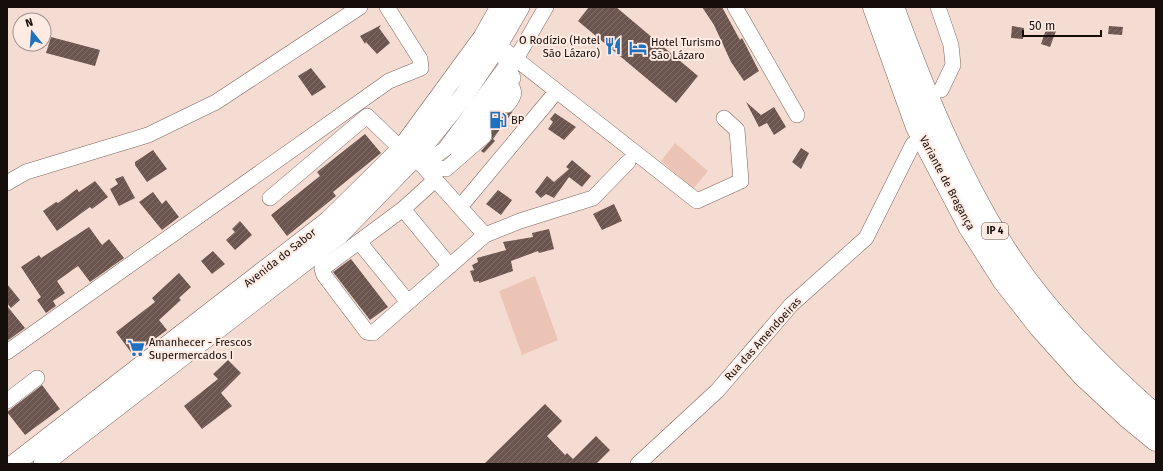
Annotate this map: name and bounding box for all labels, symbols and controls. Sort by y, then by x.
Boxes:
north arrow [12,12,52,52]
scale bar [1023,12,1101,38]
text: N [24,16,35,30]
text: 50 m [1029,19,1055,33]
place label: O Rodízio (Hotel São Lázaro) [519,34,600,60]
restaurant icon: O Rodízio (Hotel São Lázaro) [603,36,623,56]
place label: Hotel Turismo São Lázaro [651,36,721,62]
hotel icon: Hotel Turismo São Lázaro [628,38,648,58]
fuel station icon: BP [488,110,508,130]
place label: BP [511,114,525,127]
street label: Variante de Bragança [917,134,977,232]
road number: IP 4 [982,223,1008,239]
street label: Avenida do Sabor [241,225,319,290]
street label: Rua das Amendoeiras [722,295,804,383]
place label: Amanhecer - Frescos Supermercados I [149,336,252,362]
supermarket icon: Amanhecer - Frescos Supermercados I [126,338,146,358]

